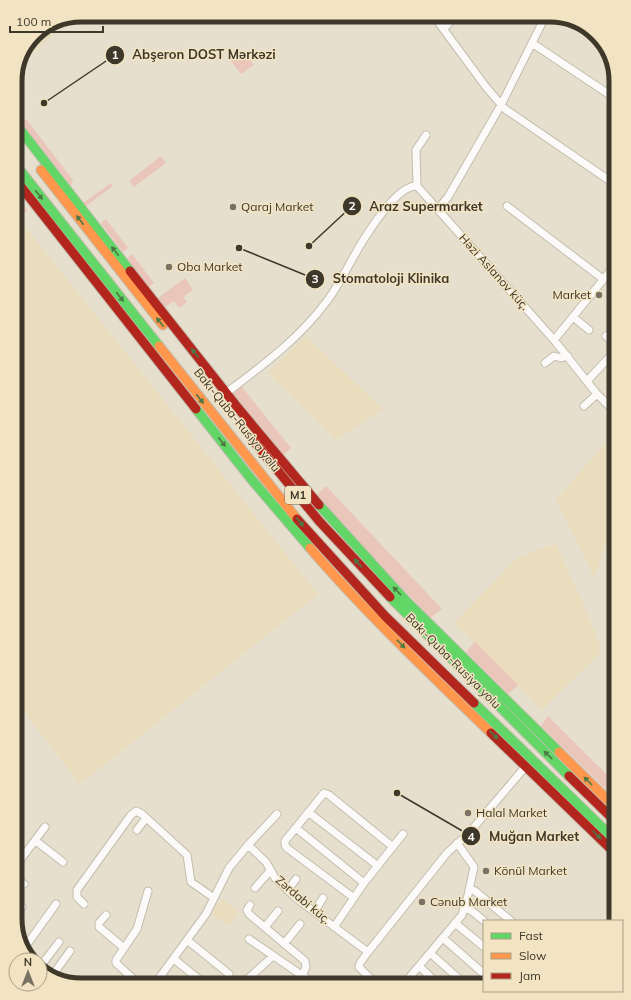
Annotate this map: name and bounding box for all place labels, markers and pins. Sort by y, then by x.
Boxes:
callout: Abşeron DOST Mərkəzi [105,42,284,67]
callout: Araz Supermarket [342,194,491,219]
place label: Qaraj Market [241,199,314,214]
marker: Qaraj Market [228,202,238,212]
place label: Oba Market [177,259,242,274]
marker: Oba Market [164,262,174,272]
callout: Stomatoloji Klinika [305,266,457,291]
place label: Market [552,287,591,302]
marker: Market [594,290,604,300]
place label: Halal Market [476,805,547,820]
marker: Halal Market [463,808,473,818]
callout: Muğan Market [461,824,587,849]
place label: Könül Market [494,863,567,878]
marker: Könül Market [481,866,491,876]
place label: Cənub Market [430,894,507,909]
marker: Cənub Market [417,897,427,907]

